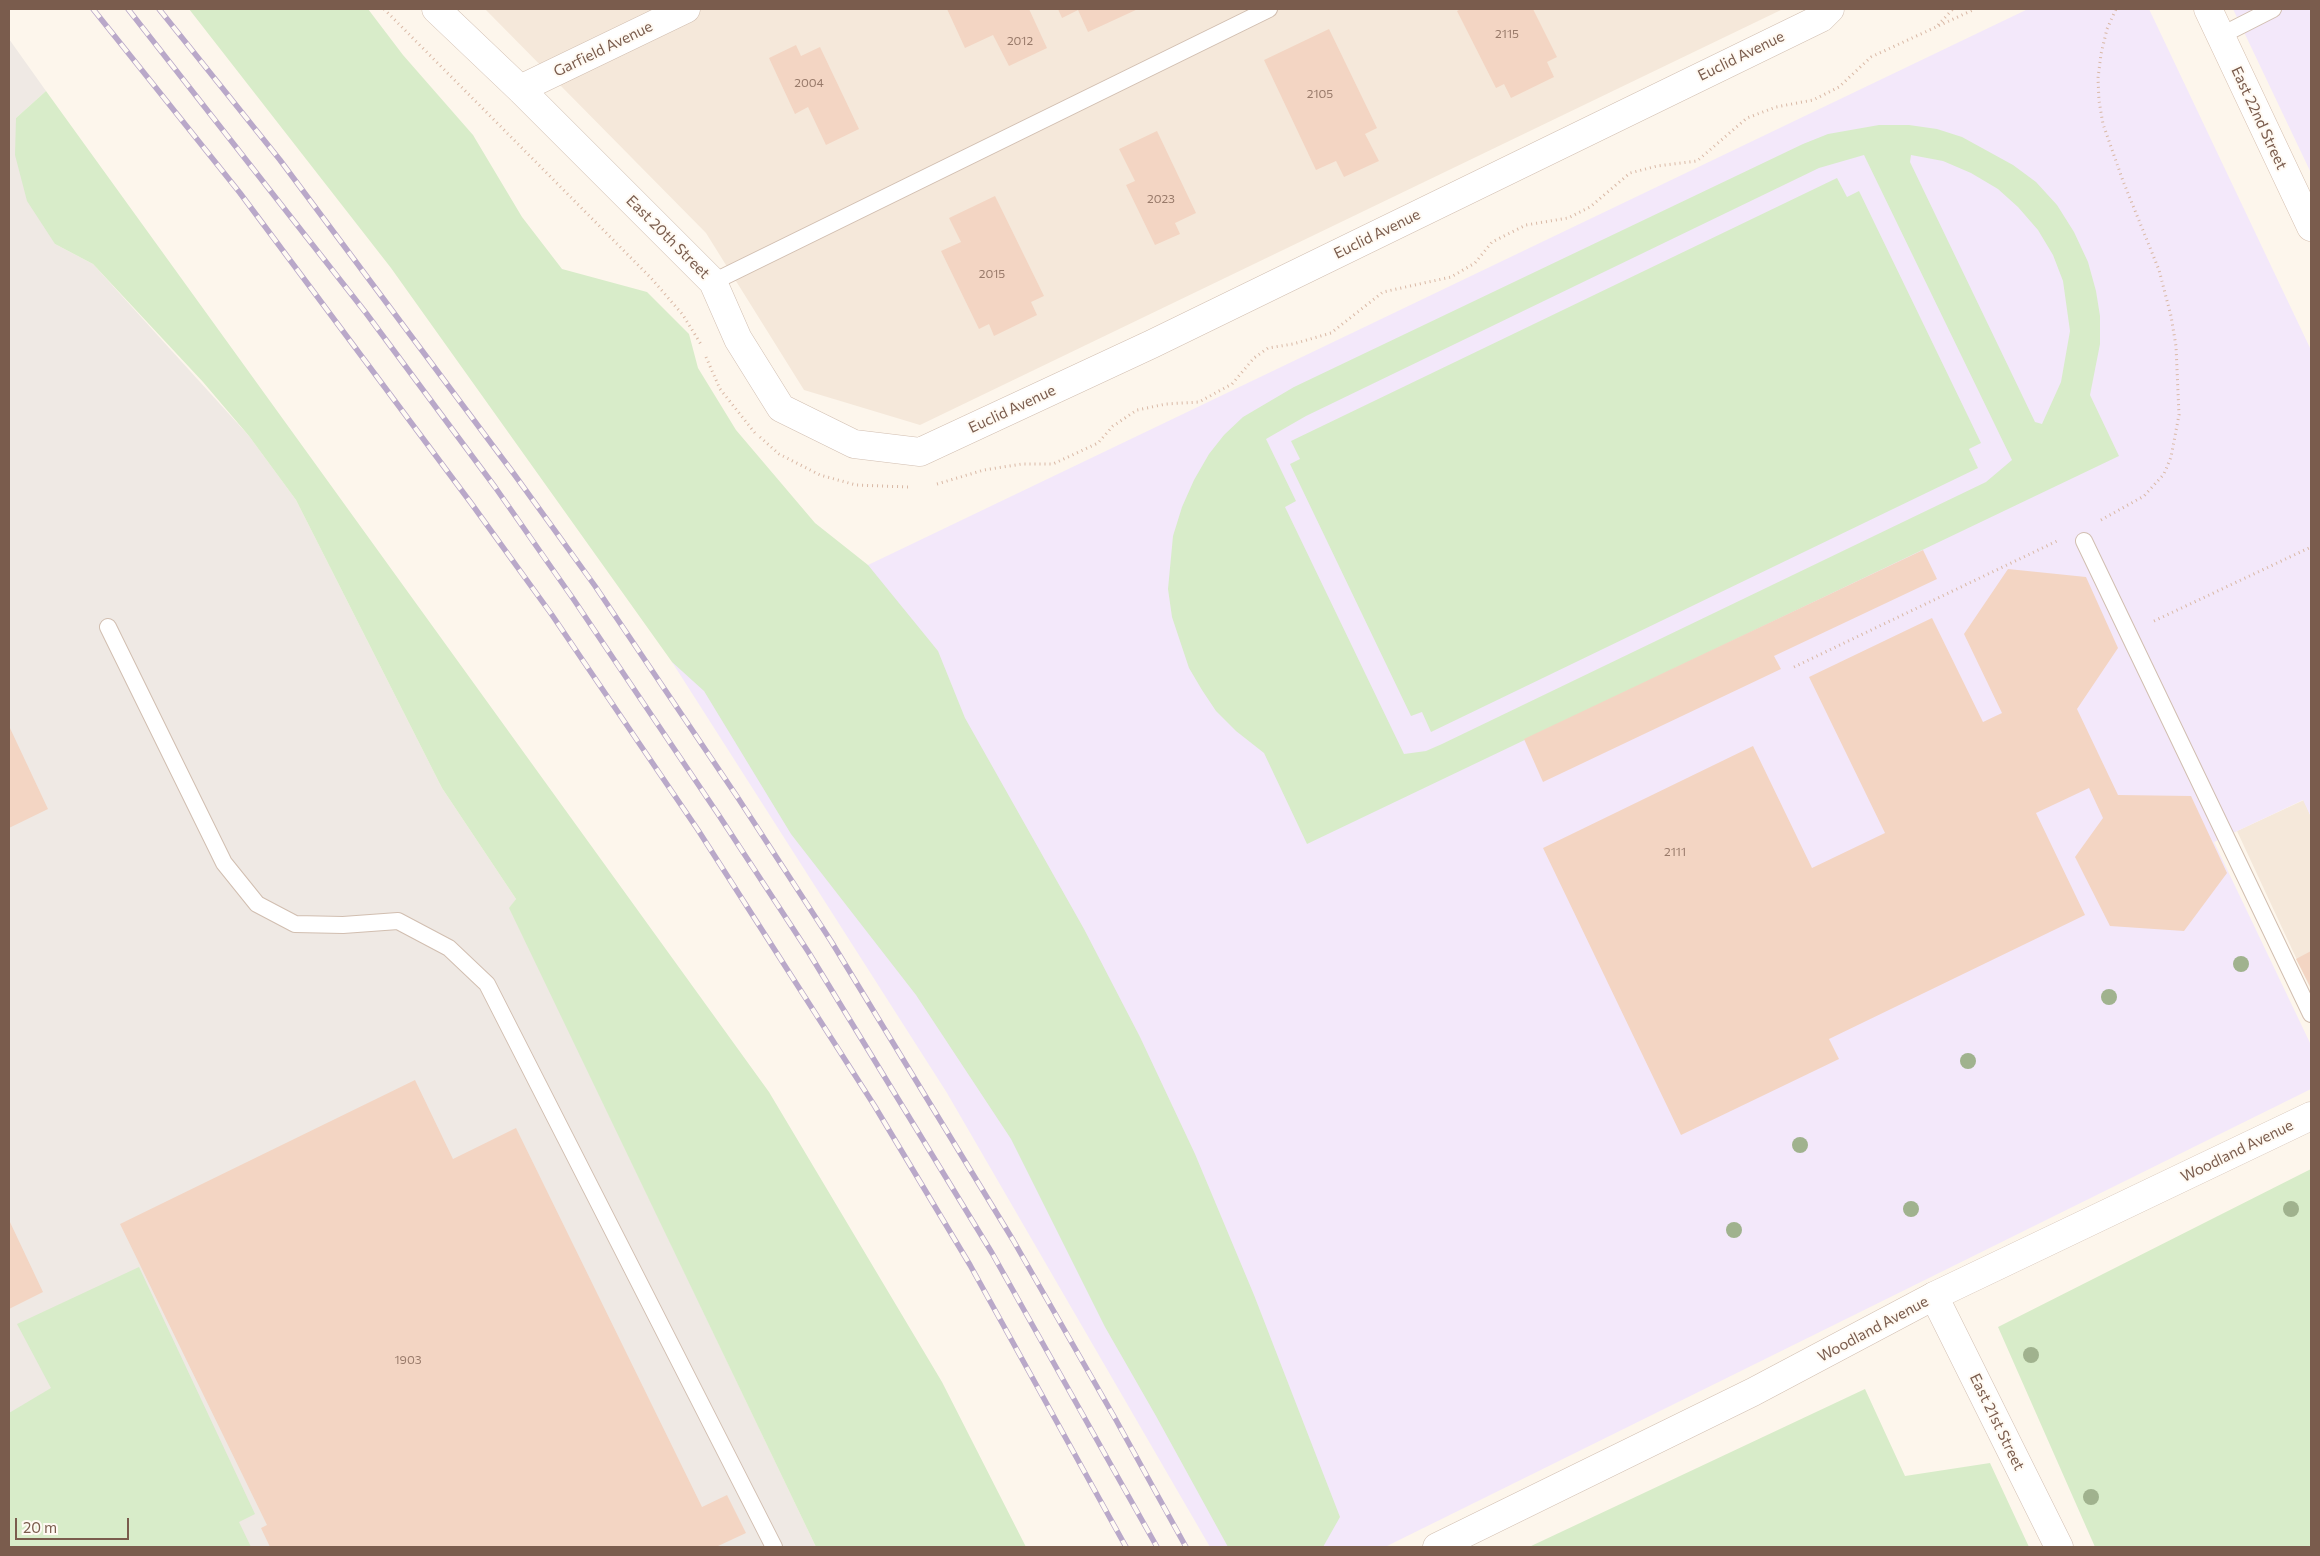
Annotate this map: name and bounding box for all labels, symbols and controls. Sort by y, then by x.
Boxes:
street label: Garfield Avenue [551,17,655,81]
house number: 2115 [1495,27,1519,41]
street label: Euclid Avenue [1695,27,1787,85]
house number: 2012 [1007,34,1033,48]
street label: East 22nd Street [2227,64,2291,172]
house number: 2004 [794,76,824,90]
house number: 2105 [1307,87,1333,101]
street label: East 20th Street [623,192,713,282]
house number: 2023 [1147,192,1175,206]
street label: Euclid Avenue [1331,205,1423,263]
house number: 2015 [979,267,1005,281]
street label: Euclid Avenue [966,381,1058,437]
house number: 2111 [1664,845,1686,859]
street label: Woodland Avenue [2178,1116,2296,1186]
street label: Woodland Avenue [1815,1292,1931,1366]
house number: 1903 [394,1353,422,1367]
street label: East 21st Street [1966,1371,2028,1473]
scale bar [18,1508,131,1540]
text: 20 m [23,1518,57,1536]

